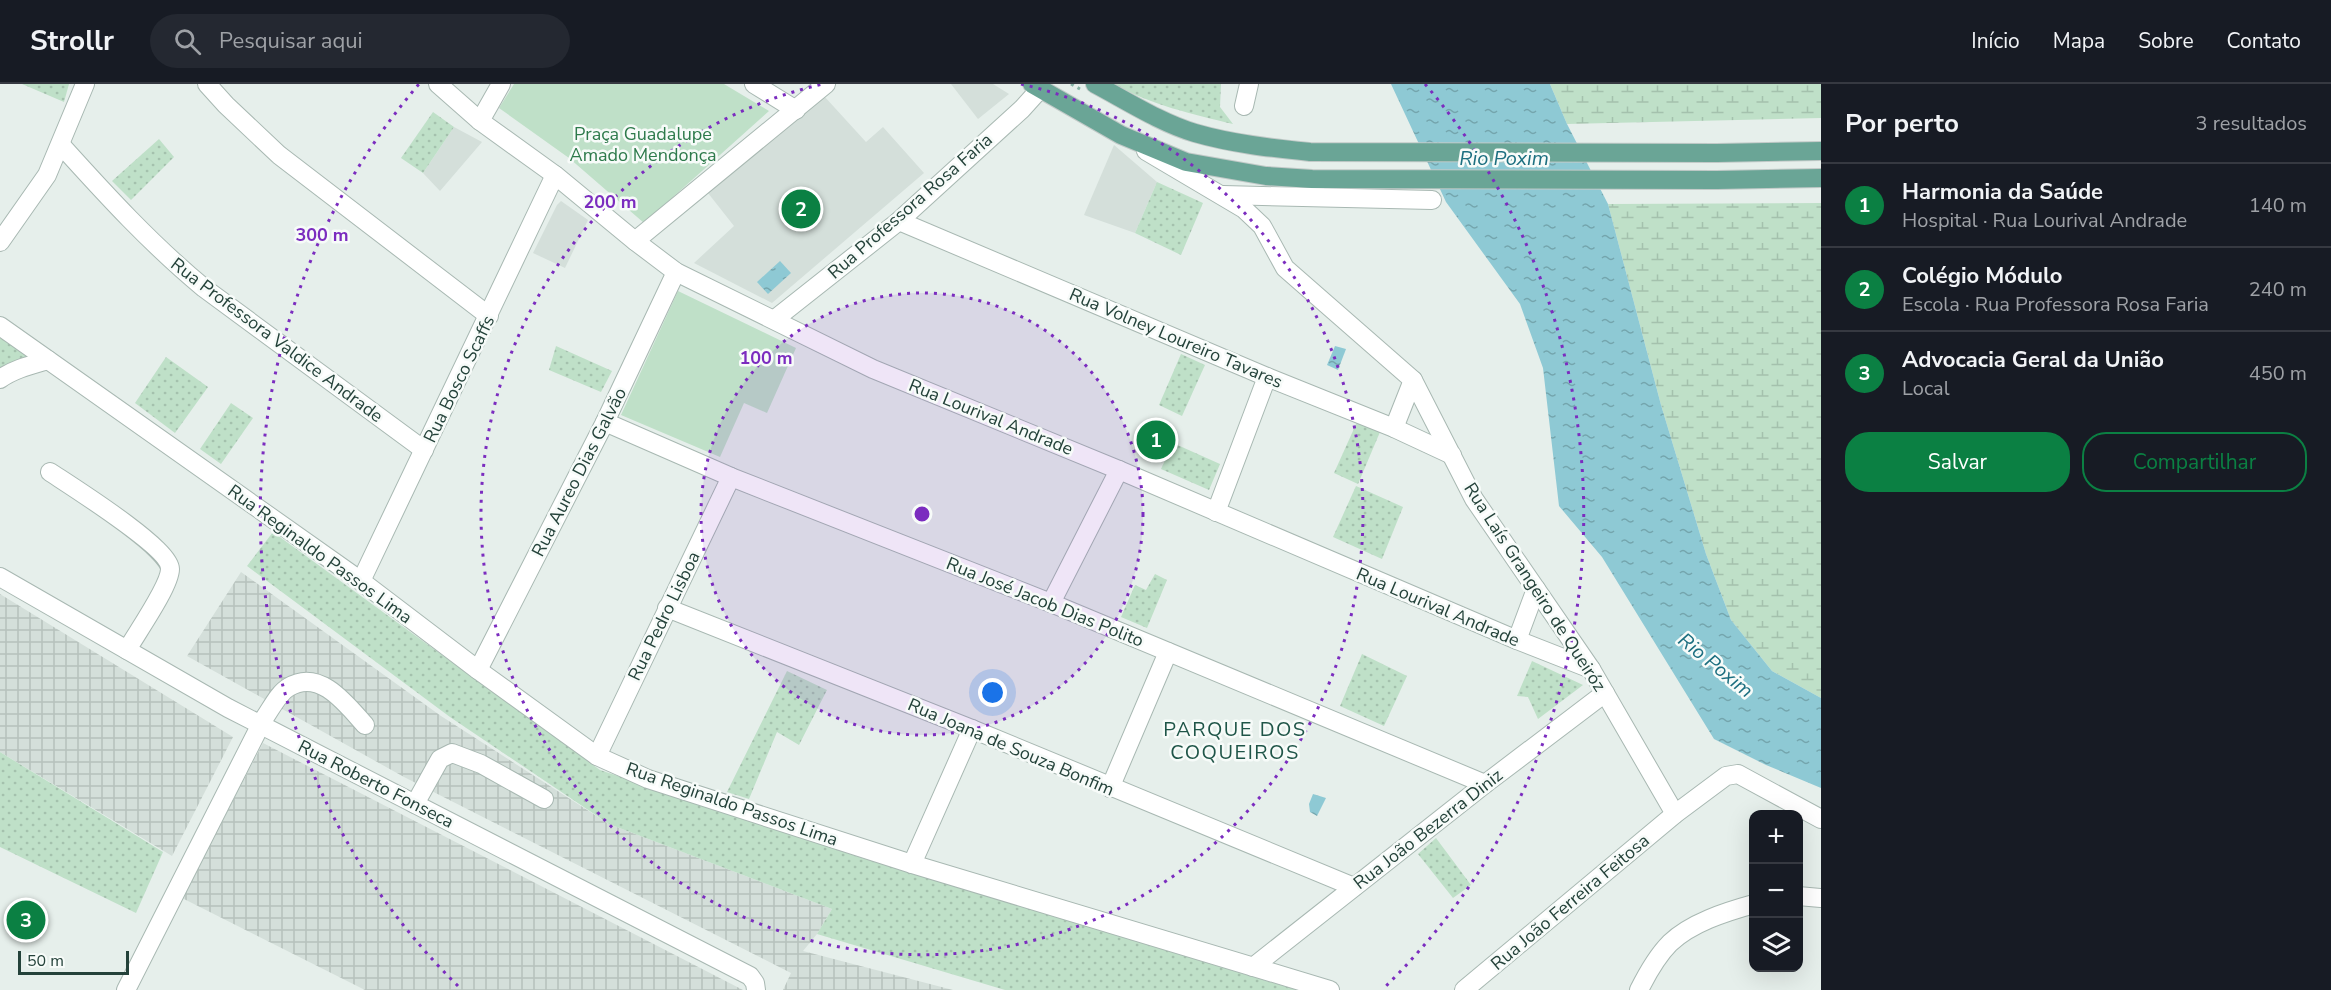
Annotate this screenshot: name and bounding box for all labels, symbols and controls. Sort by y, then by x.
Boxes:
search box [150,14,570,68]
text: Strollr [30,22,114,60]
icon: search [171,25,204,58]
text: Pesquisar aqui [219,26,363,56]
text: Início [1971,27,2020,55]
text: Mapa [2053,27,2105,55]
text: Sobre [2138,27,2194,55]
text: Contato [2227,27,2301,55]
text: Por perto [1845,106,1959,141]
text: 3 resultados [2196,110,2307,137]
park label: Praça Guadalupe Amado Mendonça [570,122,716,167]
street label: Rua Professora Rosa Faria [823,128,997,284]
water label: Rio Poxim [1459,145,1549,172]
text: Harmonia da Saúde [1902,177,2103,207]
pin: 2 [782,186,820,232]
text: 200 m [583,190,637,214]
text: 1 [1859,192,1871,219]
text: 140 m [2249,192,2307,219]
text: Hospital · Rua Lourival Andrade [1902,207,2187,234]
text: 300 m [295,223,349,247]
street label: Rua Professora Valdice Andrade [166,252,388,428]
text: Colégio Módulo [1902,261,2062,291]
text: 2 [1859,276,1871,303]
text: 240 m [2249,276,2307,303]
street label: Rua Volney Loureiro Tavares [1066,282,1286,394]
text: Escola · Rua Professora Rosa Faria [1902,291,2209,318]
street label: Rua Bosco Scaffs [418,311,500,447]
text: Advocacia Geral da União [1902,345,2164,375]
text: 100 m [739,346,793,370]
text: 3 [1859,360,1871,387]
text: 450 m [2249,360,2307,387]
street label: Rua Lourival Andrade [905,373,1077,461]
text: Local [1902,375,1950,402]
street label: Rua Aureo Dias Galvão [526,383,632,561]
pin: 1 [1136,418,1176,462]
button: Salvar [1845,432,2070,492]
button: Compartilhar [2082,432,2307,492]
street label: Rua Laís Grangeiro de Queiróz [1458,478,1612,696]
street label: Rua Reginaldo Passos Lima [223,479,417,629]
centre of rings [912,504,932,524]
street label: Rua Pedro Lisboa [622,547,706,685]
street label: Rua José Jacob Dias Polito [943,551,1147,653]
street label: Rua Lourival Andrade [1353,562,1523,652]
water label: Rio Poxim [1672,627,1759,704]
your location [978,678,1007,707]
street label: Rua Joana de Souza Bonfim [904,693,1118,801]
district label: PARQUE DOS COQUEIROS [1163,716,1307,766]
street label: Rua Roberto Fonseca [294,734,458,834]
street label: Rua Reginaldo Passos Lima [623,756,841,852]
street label: Rua João Bezerra Diniz [1349,763,1507,895]
map controls [1749,810,1803,972]
button: + [1749,810,1803,864]
street label: Rua João Ferreira Feitosa [1486,828,1654,976]
button: − [1749,864,1803,918]
pin: 3 [6,898,46,942]
button: layers [1749,918,1803,972]
scale bar [18,948,129,976]
text: 50 m [27,950,64,972]

